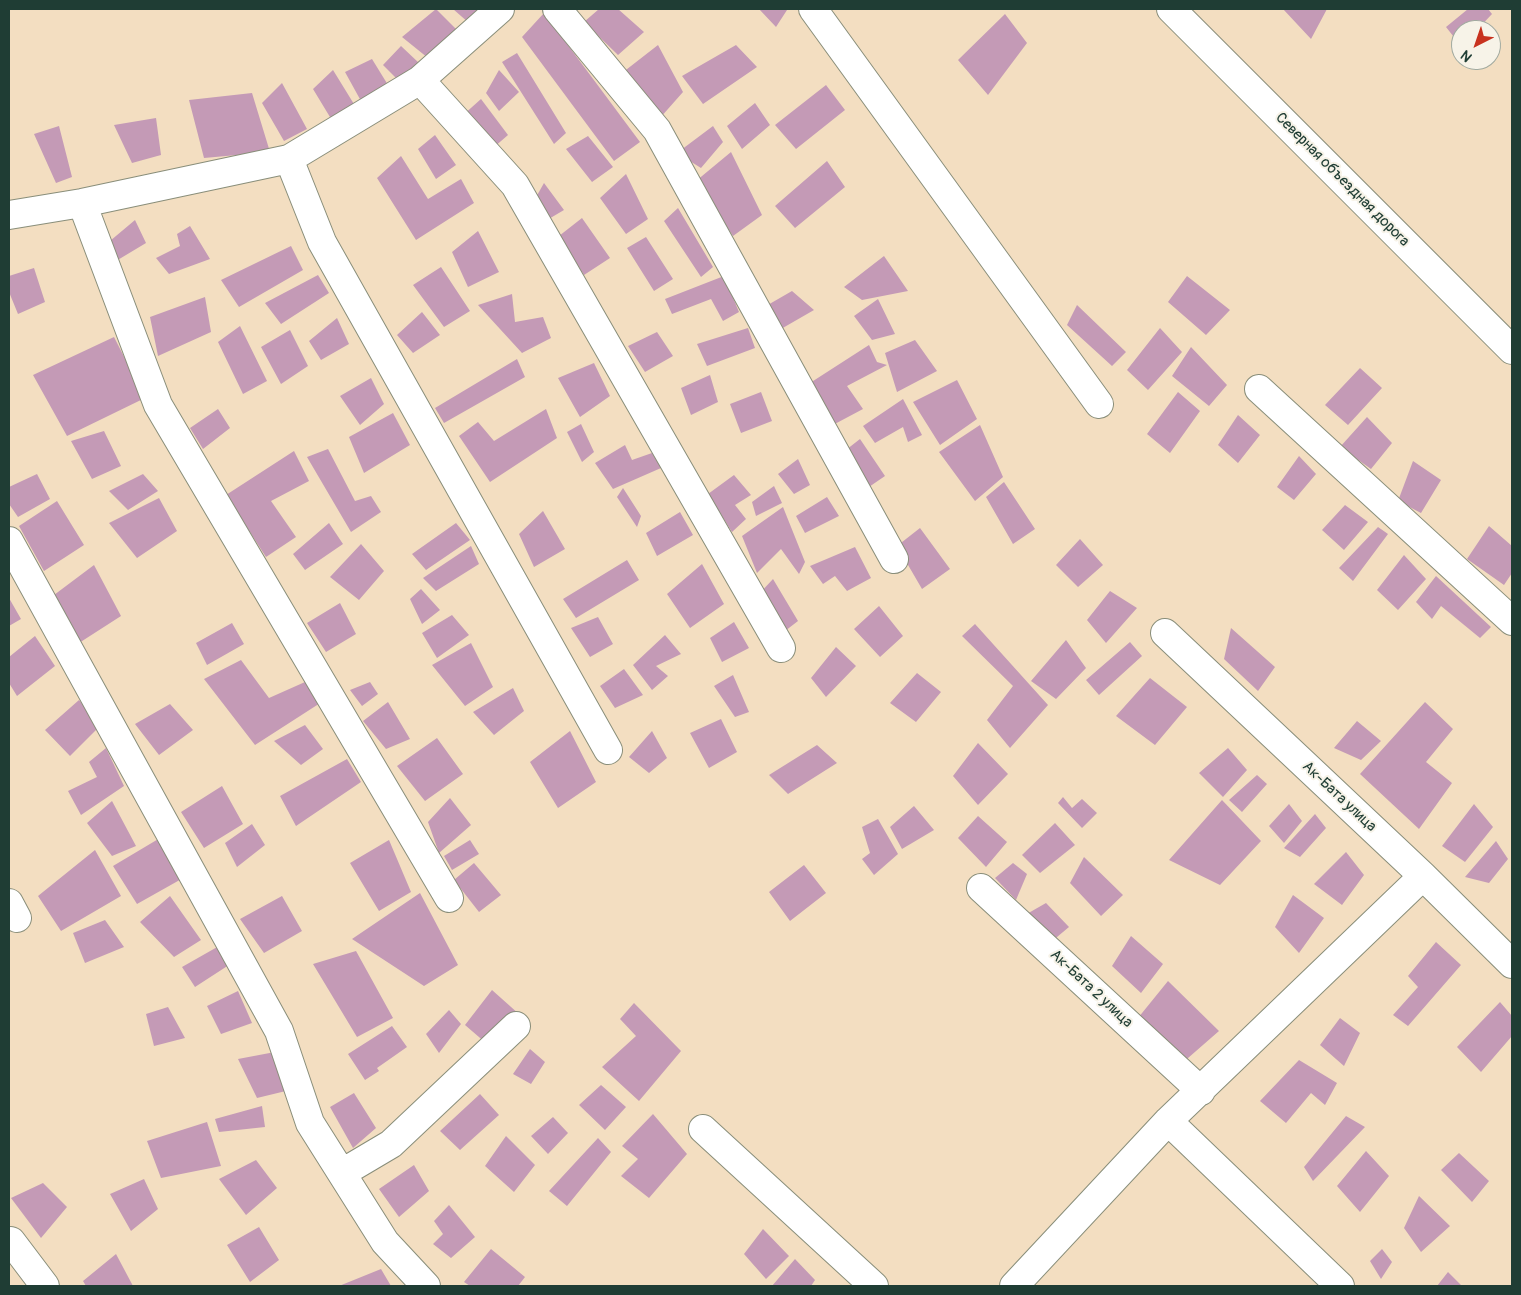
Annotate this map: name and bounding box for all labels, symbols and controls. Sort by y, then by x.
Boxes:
north arrow [1451,20,1501,70]
text: N [1457,46,1476,65]
street label: Северная объездная дорога [1271,109,1413,251]
street label: Ак-Бата улица [1298,758,1380,836]
street label: Ак-Бата 2 улица [1046,946,1136,1032]

